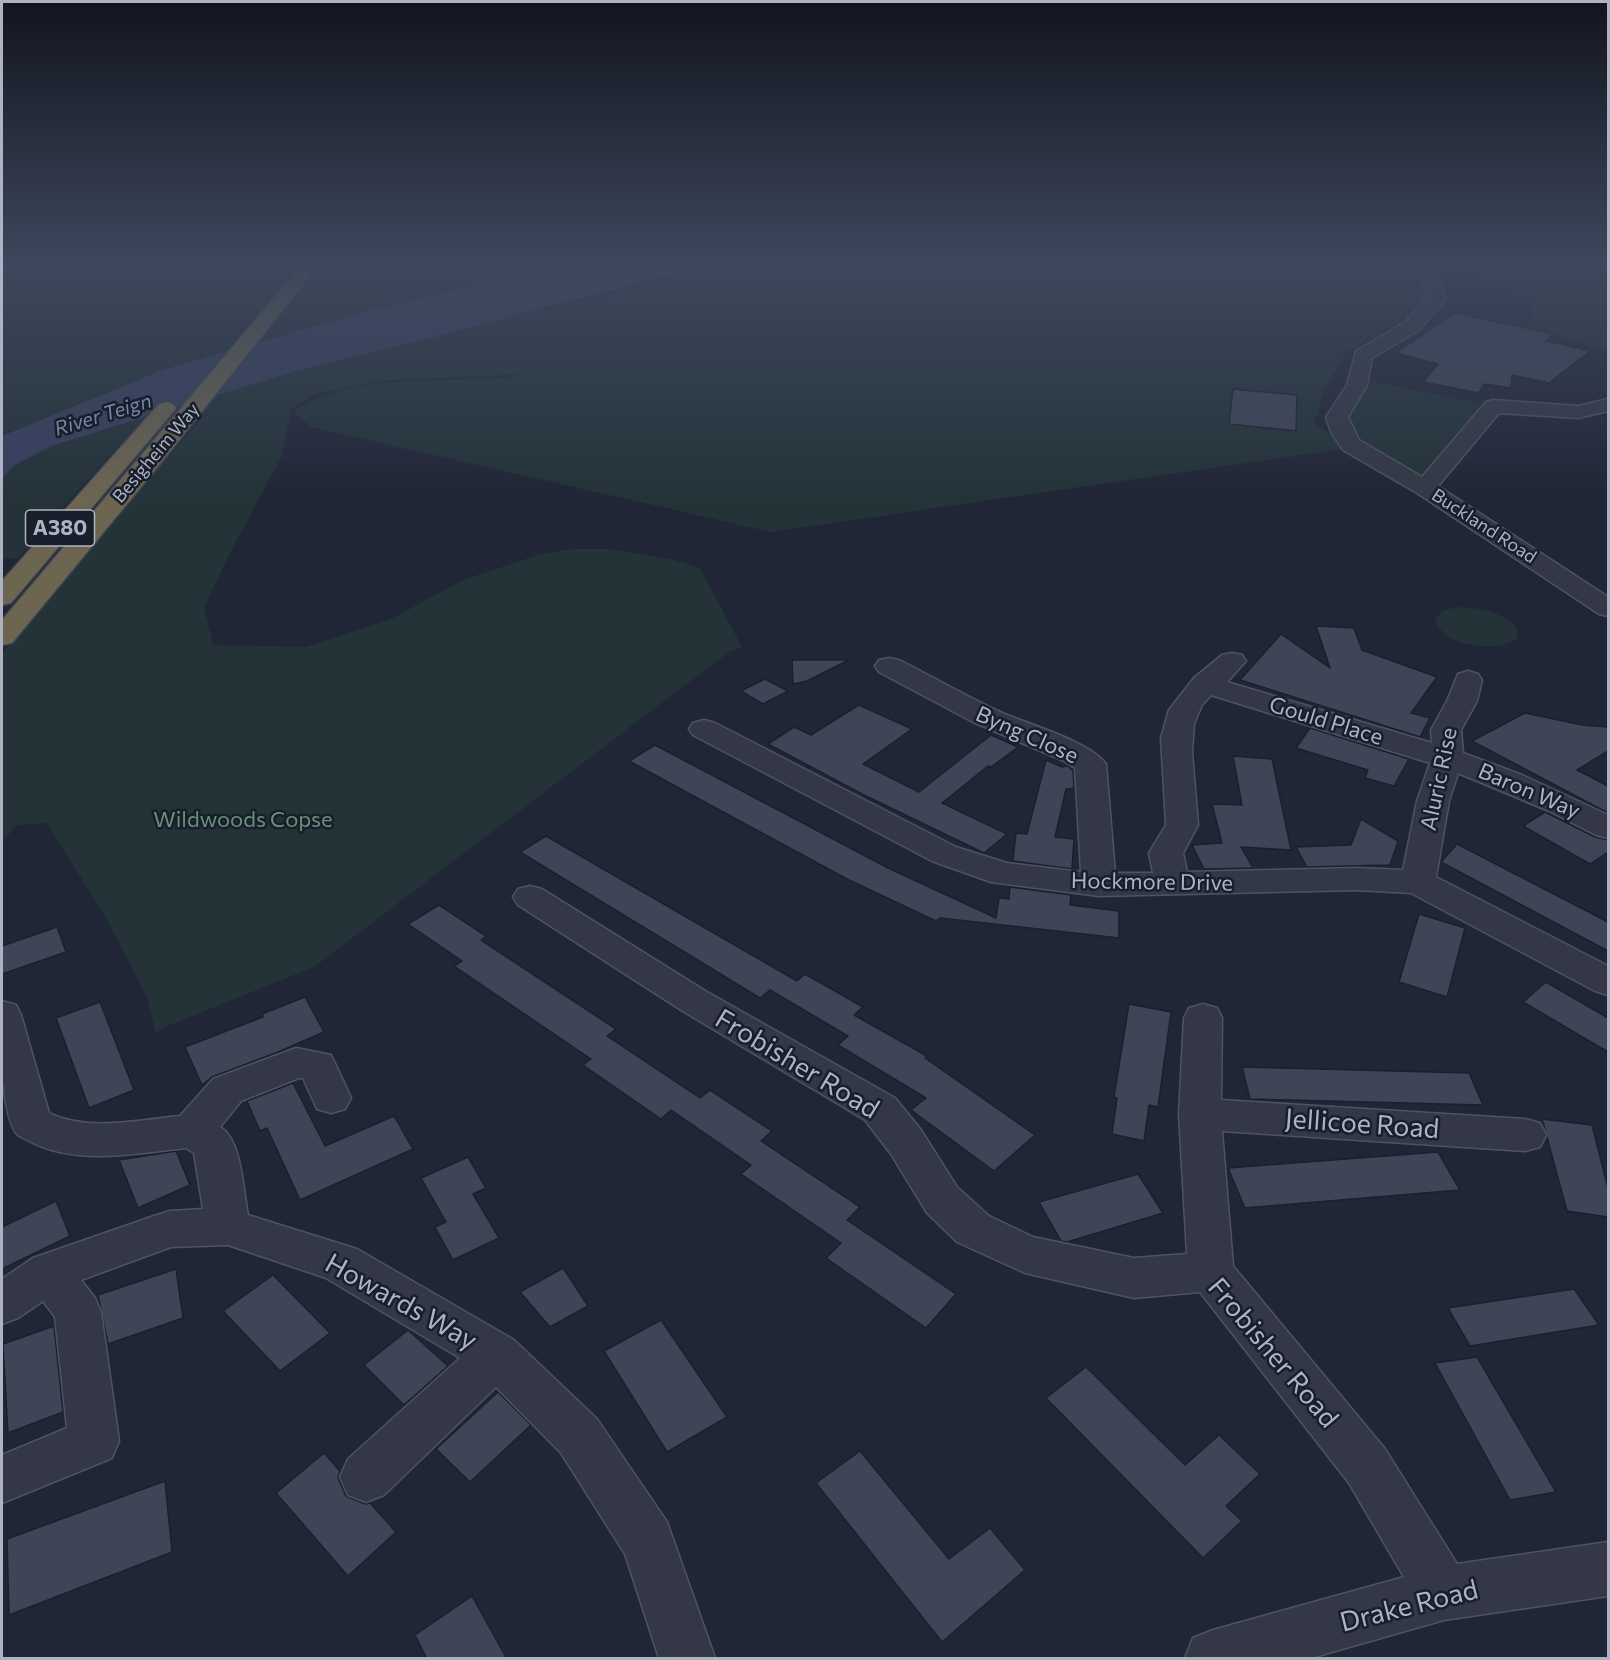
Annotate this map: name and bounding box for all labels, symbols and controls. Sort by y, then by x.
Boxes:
water label: River Teign [52,389,154,441]
street label: Besigheim Way [108,399,204,507]
street label: Buckland Road [1428,484,1540,568]
road number: A380 [26,510,94,546]
street label: Gould Place [1266,691,1386,751]
street label: Byng Close [972,701,1082,769]
street label: Aluric Rise [1415,725,1463,833]
street label: Baron Way [1474,758,1584,824]
park label: Wildwoods Copse [153,807,333,833]
street label: Hockmore Drive [1071,867,1233,897]
street label: Frobisher Road [709,1002,885,1126]
street label: Jellicoe Road [1284,1102,1440,1146]
street label: Howards Way [319,1247,483,1357]
street label: Frobisher Road [1201,1272,1345,1434]
street label: Drake Road [1337,1573,1481,1639]

